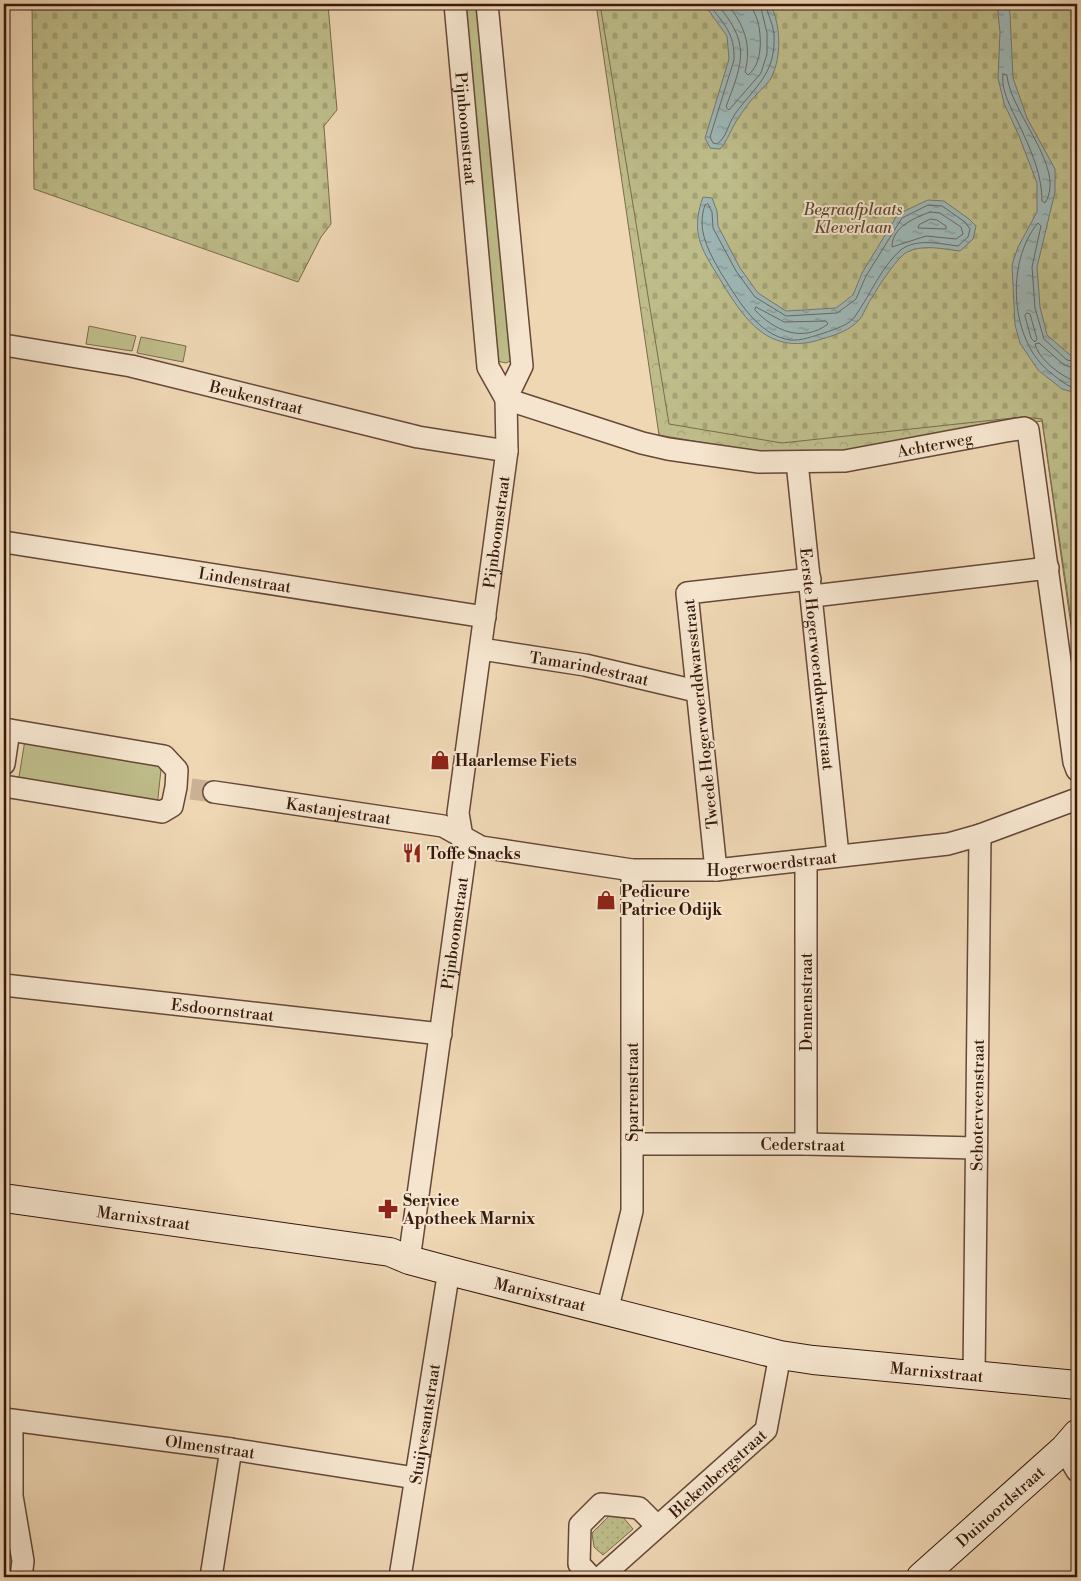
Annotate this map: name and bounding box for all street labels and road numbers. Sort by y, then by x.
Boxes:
street label: Pijnboomstraat [450,71,480,186]
street label: Beukenstraat [206,377,306,419]
street label: Achterweg [895,428,975,462]
street label: Pijnboomstraat [480,474,515,590]
street label: Eerste Hogerwoerddwarsstraat [795,547,838,772]
street label: Lindenstraat [197,563,293,598]
street label: Tweede Hogerwoerddwarsstraat [679,598,723,830]
street label: Tamarindestraat [528,648,651,691]
street label: Kastanjestraat [285,794,393,829]
street label: Hogerwoerdstraat [707,847,839,881]
street label: Pijnboomstraat [438,875,473,991]
street label: Dennenstraat [797,952,817,1051]
street label: Esdoornstraat [170,995,275,1026]
street label: Schoterveenstraat [967,1039,989,1171]
street label: Sparrenstraat [623,1042,643,1142]
street label: Cederstraat [761,1135,846,1156]
street label: Marnixstraat [96,1202,192,1235]
street label: Marnixstraat [492,1274,588,1316]
street label: Marnixstraat [889,1358,985,1387]
street label: Stuijvesantstraat [406,1362,445,1486]
street label: Blekenbergstraat [665,1425,771,1523]
street label: Olmenstraat [164,1431,257,1464]
street label: Duinoordstraat [952,1462,1049,1552]

